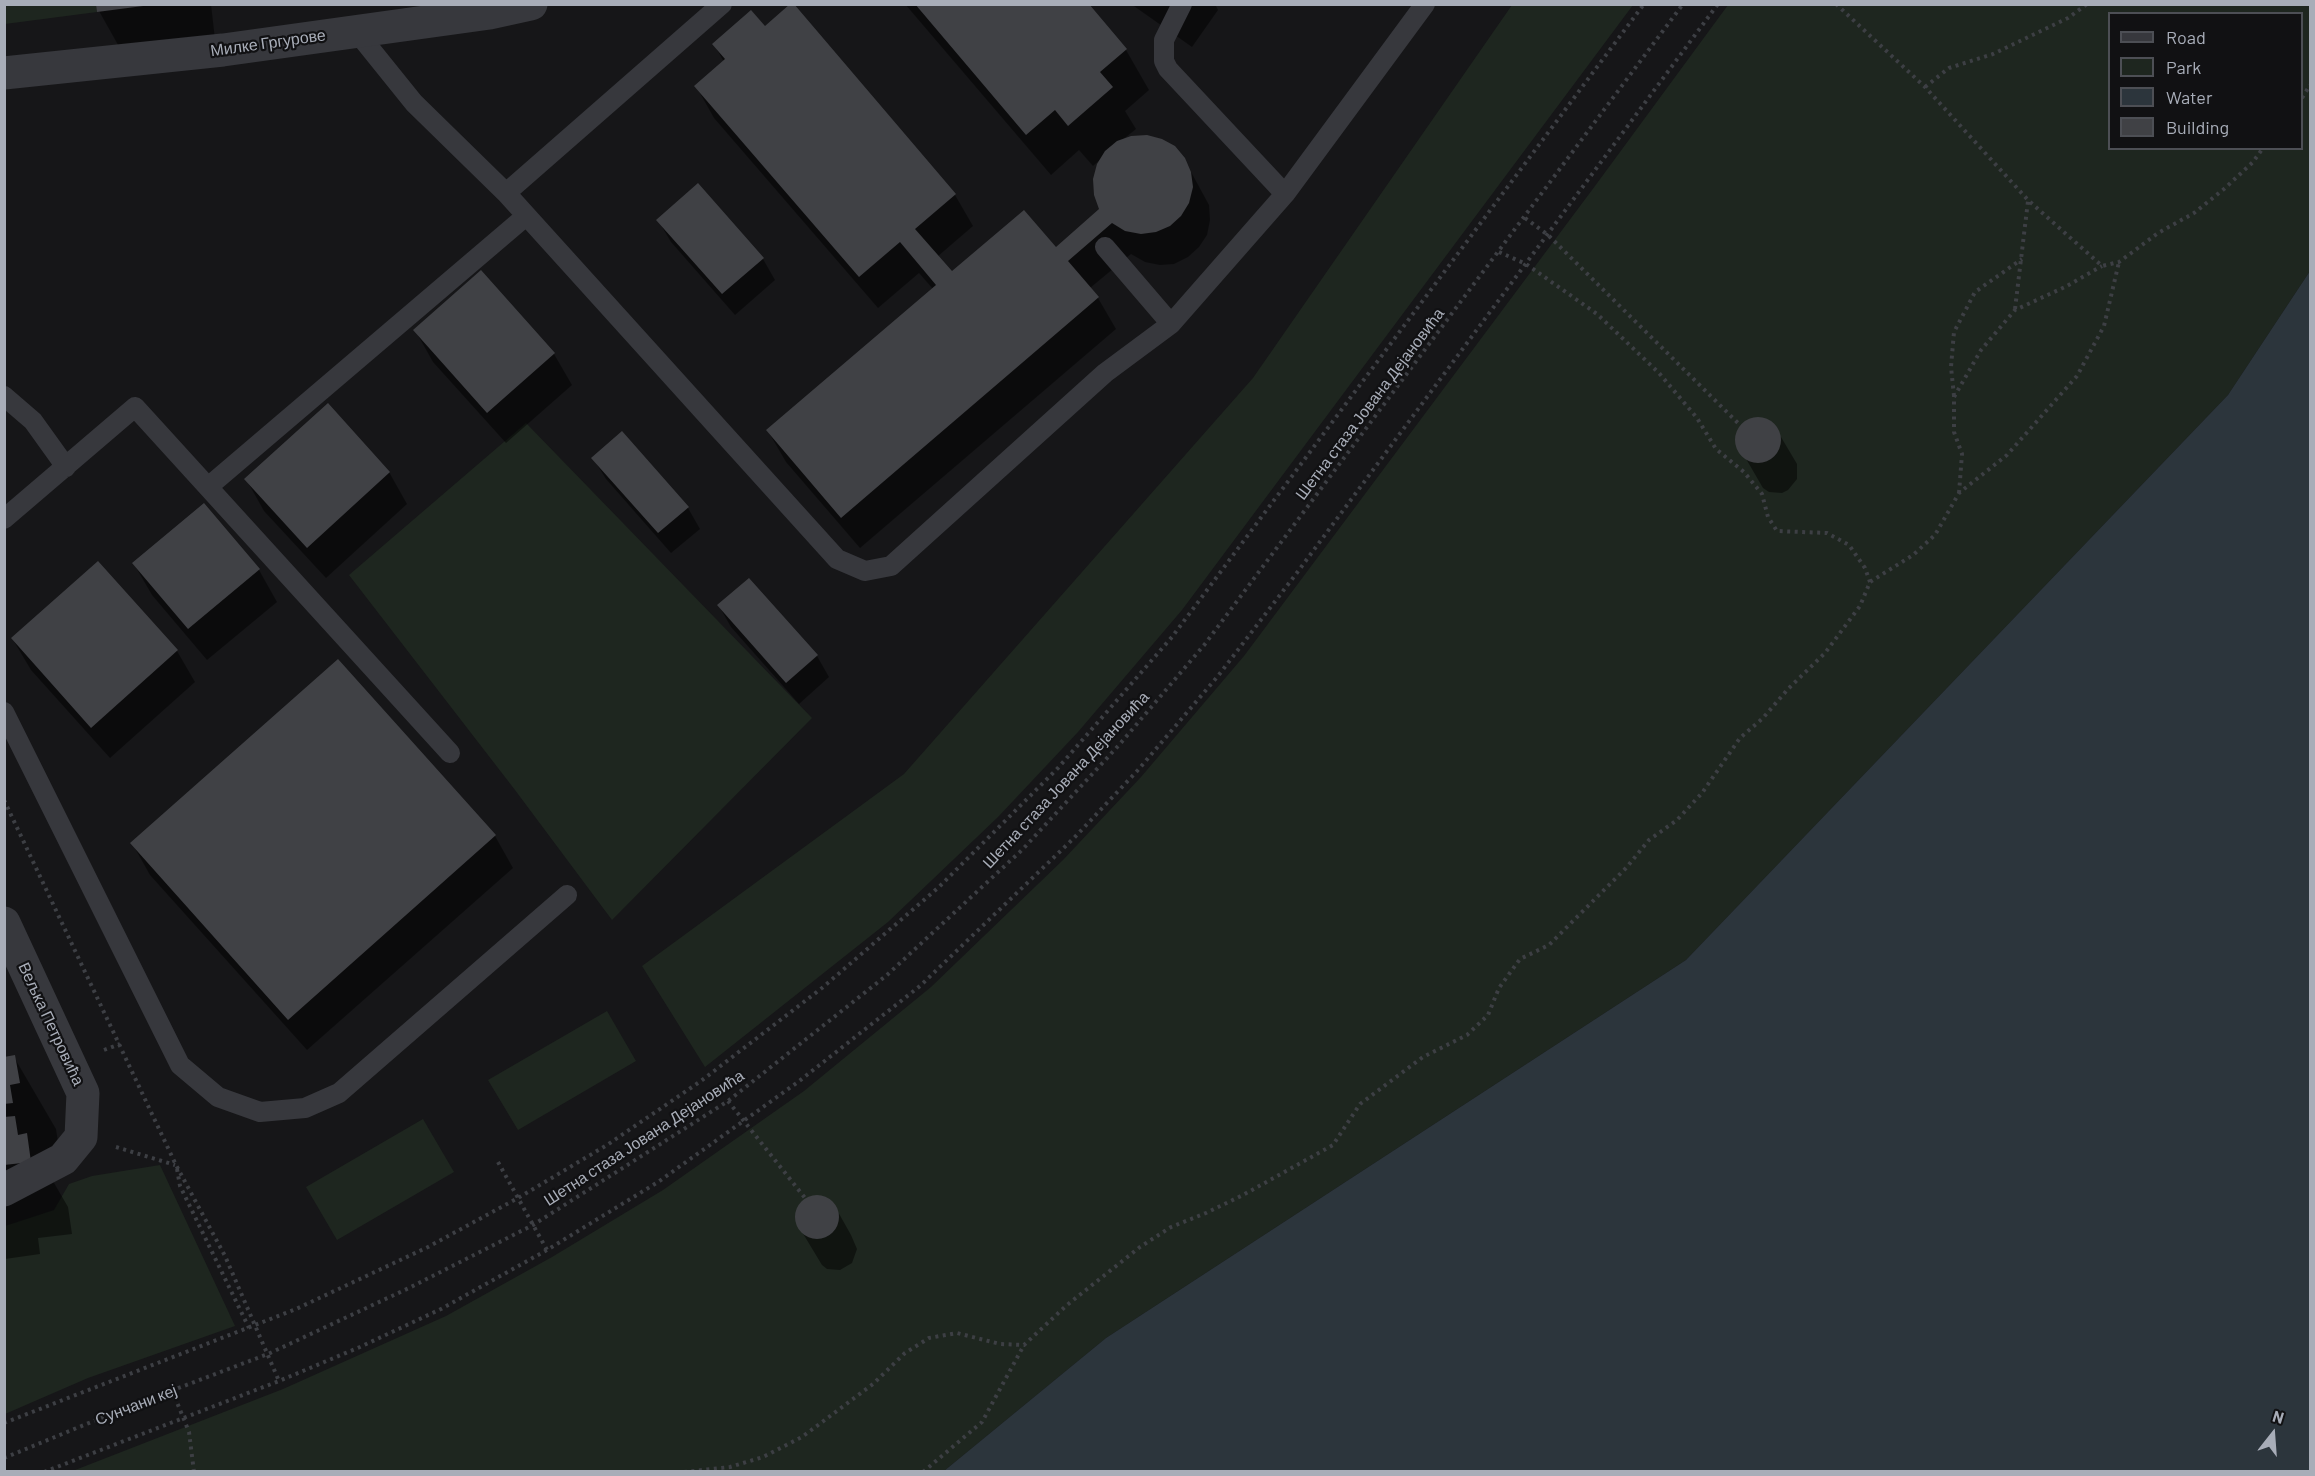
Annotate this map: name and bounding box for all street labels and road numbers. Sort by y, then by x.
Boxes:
street label: Милке Гргурове [209,25,327,61]
street label: Шетна стаза Јована Дејановића [1292,304,1448,504]
street label: Шетна стаза Јована Дејановића [979,688,1153,872]
street label: Вељка Петровића [14,959,88,1089]
street label: Шетна стаза Јована Дејановића [540,1066,748,1210]
street label: Сунчани кеј [92,1381,180,1429]

